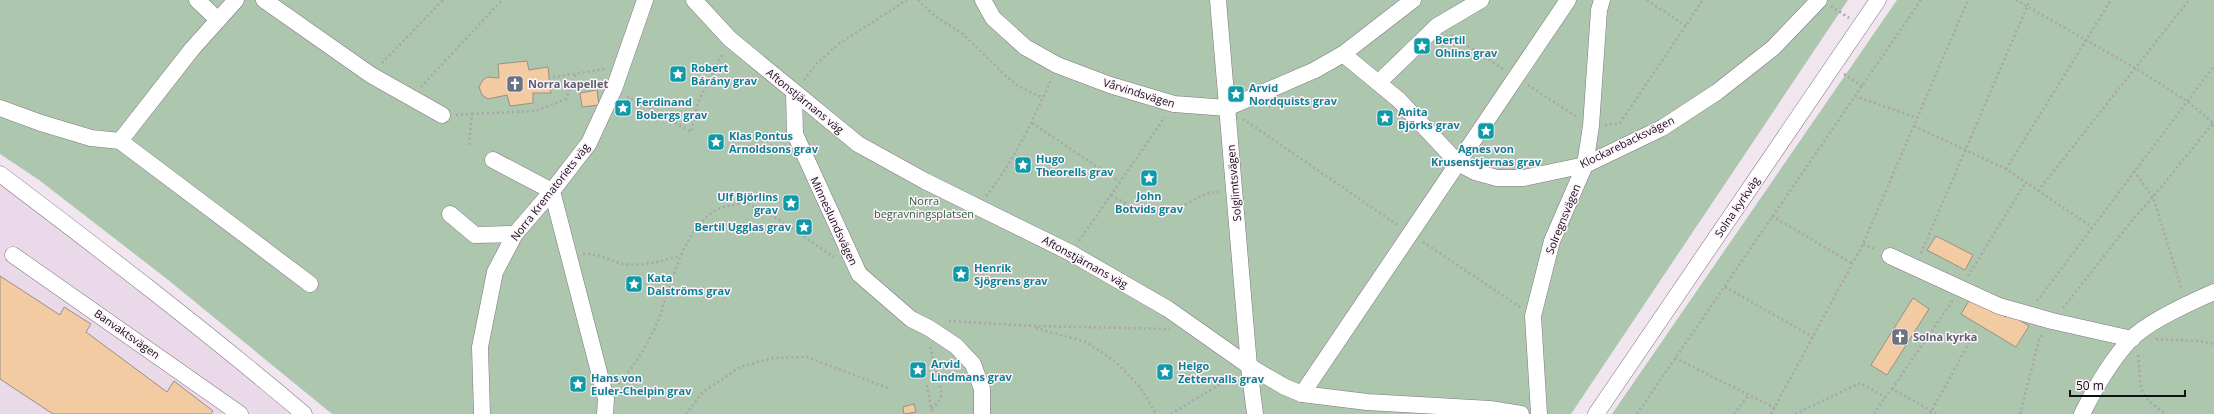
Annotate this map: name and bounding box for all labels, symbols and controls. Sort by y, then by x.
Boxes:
place label: Bertil Ohlins grav [1435,32,1498,60]
place icon: Bertil Ohlins grav [1412,36,1432,56]
place label: Robert Bárány grav [691,60,758,88]
place icon: Robert Bárány grav [668,64,688,84]
street label: Aftonstjärnans väg [763,65,847,137]
church icon: Norra kapellet [505,74,525,94]
street label: Vårvindsvägen [1101,74,1177,111]
place label: Norra kapellet [528,76,608,91]
place label: Arvid Nordquists grav [1249,80,1338,108]
place icon: Arvid Nordquists grav [1226,84,1246,104]
place label: Ferdinand Bobergs grav [636,94,708,122]
place icon: Ferdinand Bobergs grav [613,98,633,118]
place label: Anita Björks grav [1398,104,1461,132]
place icon: Anita Björks grav [1375,108,1395,128]
street label: Klockarebacksvägen [1577,112,1677,171]
place icon: Agnes von Krusenstjernas grav [1476,121,1496,141]
place label: Klas Pontus Arnoldsons grav [729,128,819,156]
place icon: Klas Pontus Arnoldsons grav [706,132,726,152]
street label: Norra Krematoriets väg [507,140,593,244]
place label: Agnes von Krusenstjernas grav [1431,141,1542,169]
street label: Solglimtsvägen [1223,144,1244,222]
place label: Hugo Theorells grav [1036,151,1114,179]
place icon: Hugo Theorells grav [1013,155,1033,175]
place icon: John Botvids grav [1139,168,1159,188]
street label: Solna kyrkväg [1711,173,1762,240]
street label: Minneslundsvägen [807,174,862,268]
street label: Solregnsvägen [1542,181,1583,256]
place label: John Botvids grav [1115,188,1184,216]
place label: Ulf Björlins grav [717,189,779,217]
place icon: Ulf Björlins grav [781,193,801,213]
park label: Norra begravningsplatsen [874,193,974,221]
place icon: Bertil Ugglas grav [794,217,814,237]
place label: Bertil Ugglas grav [695,219,792,234]
street label: Aftonstjärnans väg [1040,232,1131,291]
place label: Henrik Sjögrens grav [974,260,1048,288]
place icon: Henrik Sjögrens grav [951,264,971,284]
place label: Kata Dalströms grav [647,270,731,298]
place icon: Kata Dalströms grav [624,274,644,294]
street label: Banvaktsvägen [91,305,163,362]
church icon: Solna kyrka [1890,327,1910,347]
place label: Solna kyrka [1913,329,1978,344]
place label: Arvid Lindmans grav [931,356,1013,384]
place label: Helgo Zettervalls grav [1178,358,1265,386]
place icon: Arvid Lindmans grav [908,360,928,380]
place icon: Helgo Zettervalls grav [1155,362,1175,382]
place label: Hans von Euler-Chelpin grav [591,370,692,398]
scale bar [2070,372,2185,398]
place icon: Hans von Euler-Chelpin grav [568,374,588,394]
text: 50 m [2076,377,2104,394]

